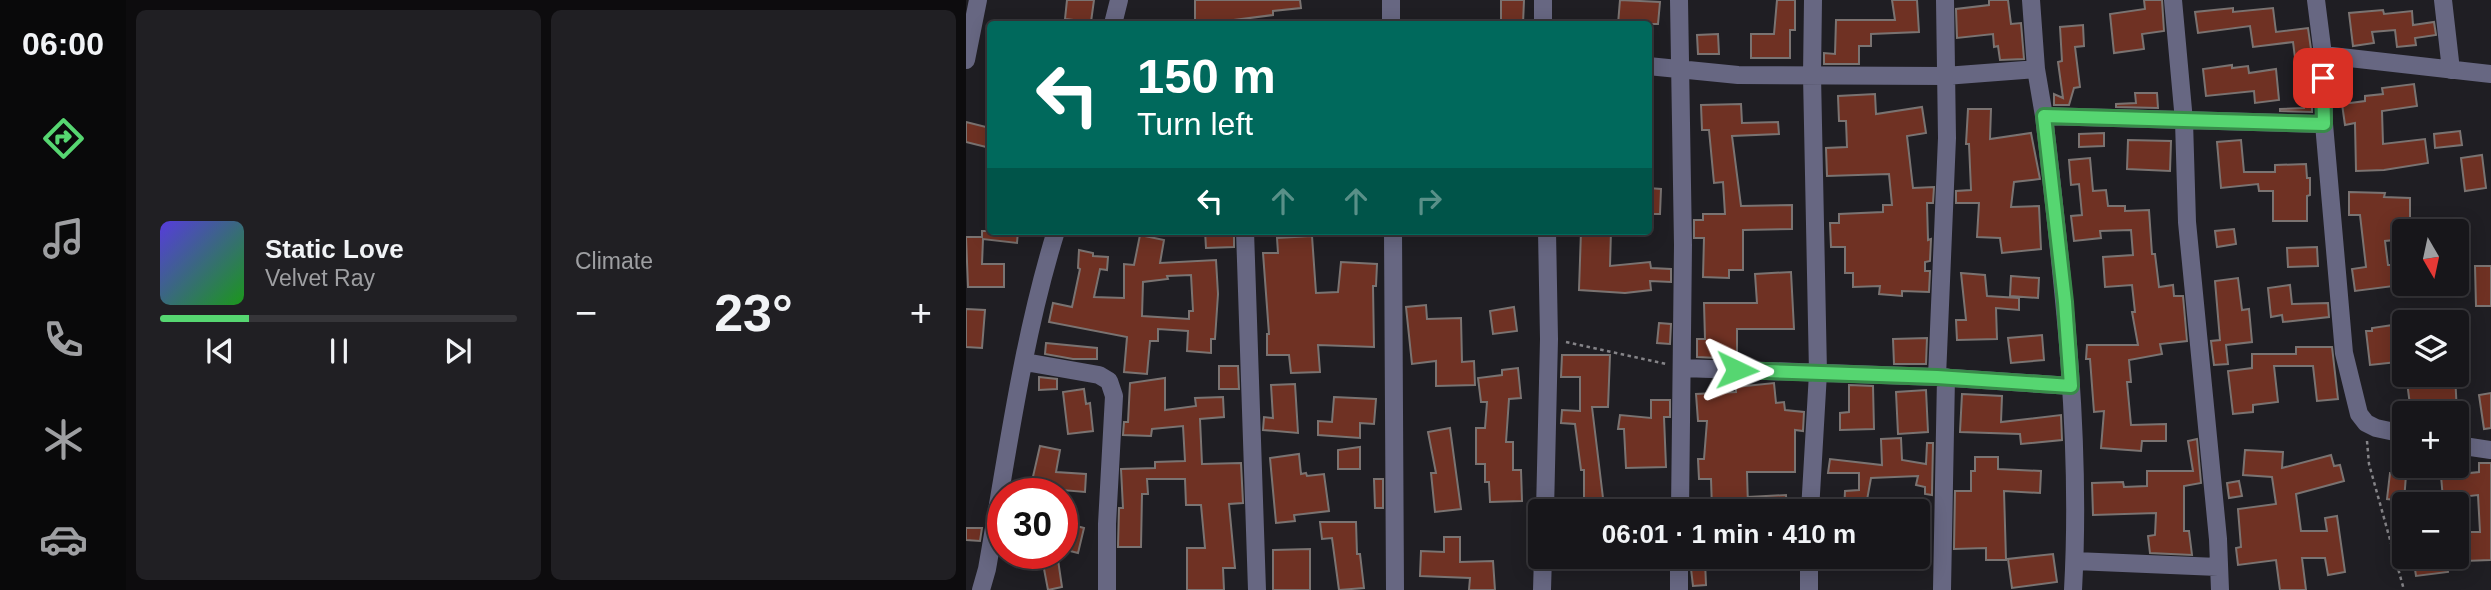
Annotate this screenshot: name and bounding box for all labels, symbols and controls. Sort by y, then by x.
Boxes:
text: 06:00 [22,26,104,62]
pin [2293,48,2353,108]
icon: left [1022,49,1113,140]
text: 150 m [1137,49,1276,103]
icon: arrive [2304,59,2342,97]
text: Turn left [1137,106,1253,142]
icon: directions [39,114,88,163]
icon: left [1191,182,1229,220]
icon: ahead [1264,182,1302,220]
icon: ahead [1337,182,1375,220]
icon: right [1410,182,1448,220]
icon: music [39,214,88,263]
north arrow [2392,219,2469,296]
map controls [2392,219,2469,569]
text: Static Love [265,234,404,264]
text: Climate [575,248,653,274]
text: Velvet Ray [265,265,375,291]
text: 23° [714,284,793,342]
text: − [575,292,597,334]
text: + [910,292,932,334]
button: layers [2392,310,2469,387]
icon: phone [39,315,88,364]
icon: previous [201,332,239,370]
icon: pause [320,332,358,370]
icon: next [439,332,477,370]
position arrow [1700,333,1774,407]
button: + [2392,401,2469,478]
icon: climate [39,415,88,464]
speed limit sign: 30 [987,478,1078,569]
button: − [2392,492,2469,569]
icon: car [39,515,88,564]
text: 06:01 · 1 min · 410 m [1602,519,1856,549]

